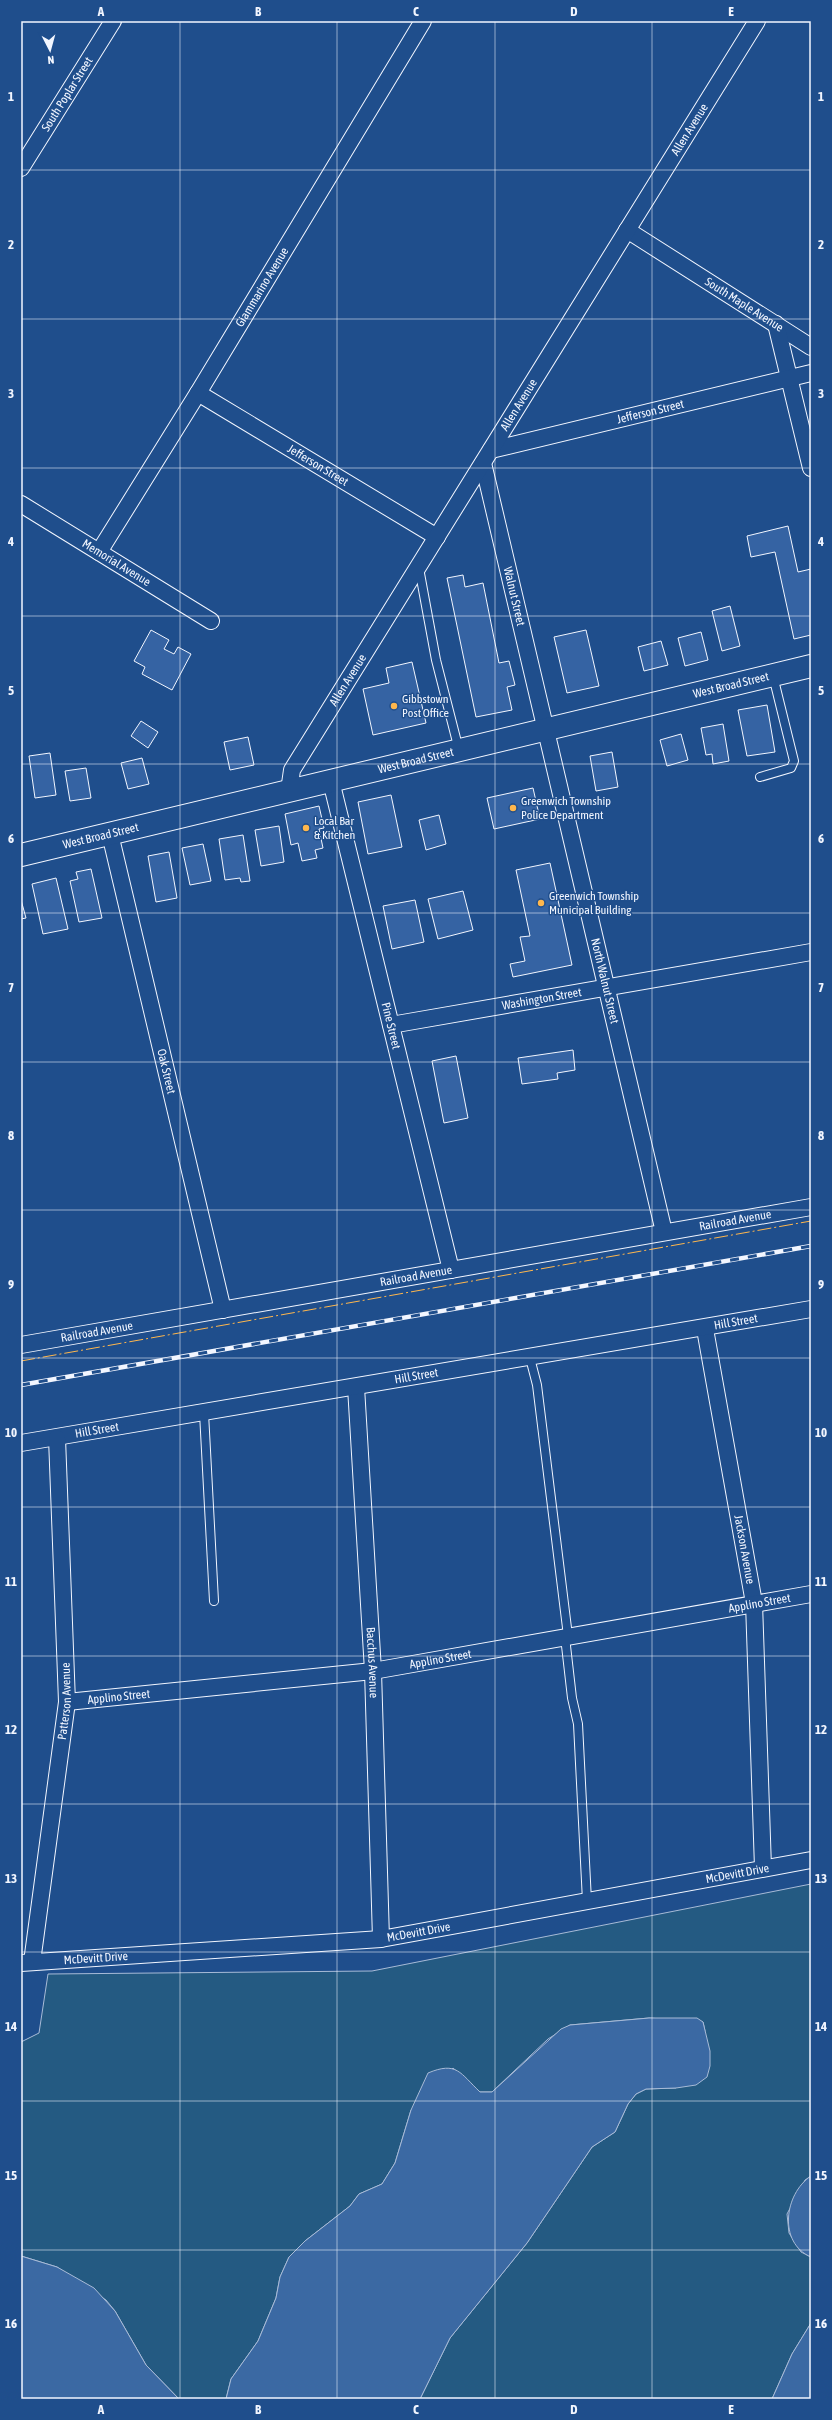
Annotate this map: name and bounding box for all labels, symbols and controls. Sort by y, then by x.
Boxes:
text: A [97,4,105,19]
text: B [255,4,262,19]
text: C [413,4,419,19]
text: D [570,4,578,19]
text: E [728,4,734,19]
north arrow [30,30,70,70]
street label: South Poplar Street [39,54,96,134]
text: N [47,54,55,66]
text: 1 [8,89,14,104]
text: 1 [818,89,824,104]
street label: Allen Avenue [668,101,711,158]
text: 2 [8,237,14,252]
text: 2 [818,237,824,252]
street label: Giammarino Avenue [233,245,291,329]
street label: South Maple Avenue [702,274,786,335]
street label: Allen Avenue [497,376,540,433]
text: 3 [8,386,14,401]
text: 3 [818,386,824,401]
street label: Jefferson Street [615,397,686,426]
street label: Jefferson Street [285,442,351,489]
text: 4 [7,534,14,549]
text: 4 [817,534,824,549]
street label: Memorial Avenue [80,536,153,589]
street label: Walnut Street [501,565,528,628]
street label: Allen Avenue [326,652,369,709]
street label: West Broad Street [692,669,771,701]
text: 5 [8,683,14,698]
text: 5 [818,683,824,698]
place label: Gibbstown Post Office [402,692,449,720]
marker: Gibbstown Post Office [389,701,399,711]
street label: West Broad Street [377,745,456,776]
place label: Greenwich Township Police Department [521,794,611,822]
marker: Greenwich Township Police Department [508,803,518,813]
place label: Local Bar & Kitchen [314,814,355,842]
street label: West Broad Street [61,820,141,852]
marker: Local Bar & Kitchen [301,823,311,833]
text: 6 [8,831,14,846]
text: 6 [818,831,824,846]
place label: Greenwich Township Municipal Building [549,889,639,917]
marker: Greenwich Township Municipal Building [536,898,546,908]
street label: North Walnut Street [588,937,622,1025]
text: 7 [8,980,14,995]
text: 7 [818,980,824,995]
street label: Washington Street [501,985,583,1013]
street label: Pine Street [379,1001,404,1051]
street label: Oak Street [154,1047,179,1096]
text: 8 [8,1128,14,1143]
text: 8 [818,1128,824,1143]
street label: Railroad Avenue [698,1207,772,1233]
street label: Railroad Avenue [379,1263,453,1289]
text: 9 [8,1277,14,1292]
text: 9 [818,1277,824,1292]
street label: Hill Street [713,1311,759,1332]
street label: Railroad Avenue [60,1319,134,1345]
street label: Hill Street [393,1365,440,1387]
street label: Hill Street [74,1419,120,1441]
text: 10 [5,1425,17,1440]
text: 10 [815,1425,827,1440]
street label: Jackson Avenue [731,1514,757,1585]
text: 11 [5,1574,17,1589]
text: 11 [815,1574,827,1589]
street label: Applino Street [727,1591,792,1615]
street label: Bacchus Avenue [363,1627,381,1698]
street label: Applino Street [408,1647,473,1671]
street label: Patterson Avenue [55,1662,74,1741]
street label: Applino Street [87,1687,151,1707]
text: 12 [5,1722,17,1737]
text: 12 [815,1722,827,1737]
street label: McDevitt Drive [704,1861,770,1886]
text: 13 [5,1871,17,1886]
text: 13 [815,1871,827,1886]
street label: McDevitt Drive [386,1919,451,1945]
street label: McDevitt Drive [63,1949,128,1967]
text: 14 [5,2019,17,2034]
text: 14 [815,2019,827,2034]
text: 15 [5,2168,17,2183]
text: 15 [815,2168,827,2183]
text: 16 [5,2316,17,2331]
text: 16 [815,2316,827,2331]
text: A [97,2402,105,2417]
text: B [255,2402,262,2417]
text: C [413,2402,419,2417]
text: D [570,2402,578,2417]
text: E [728,2402,734,2417]

